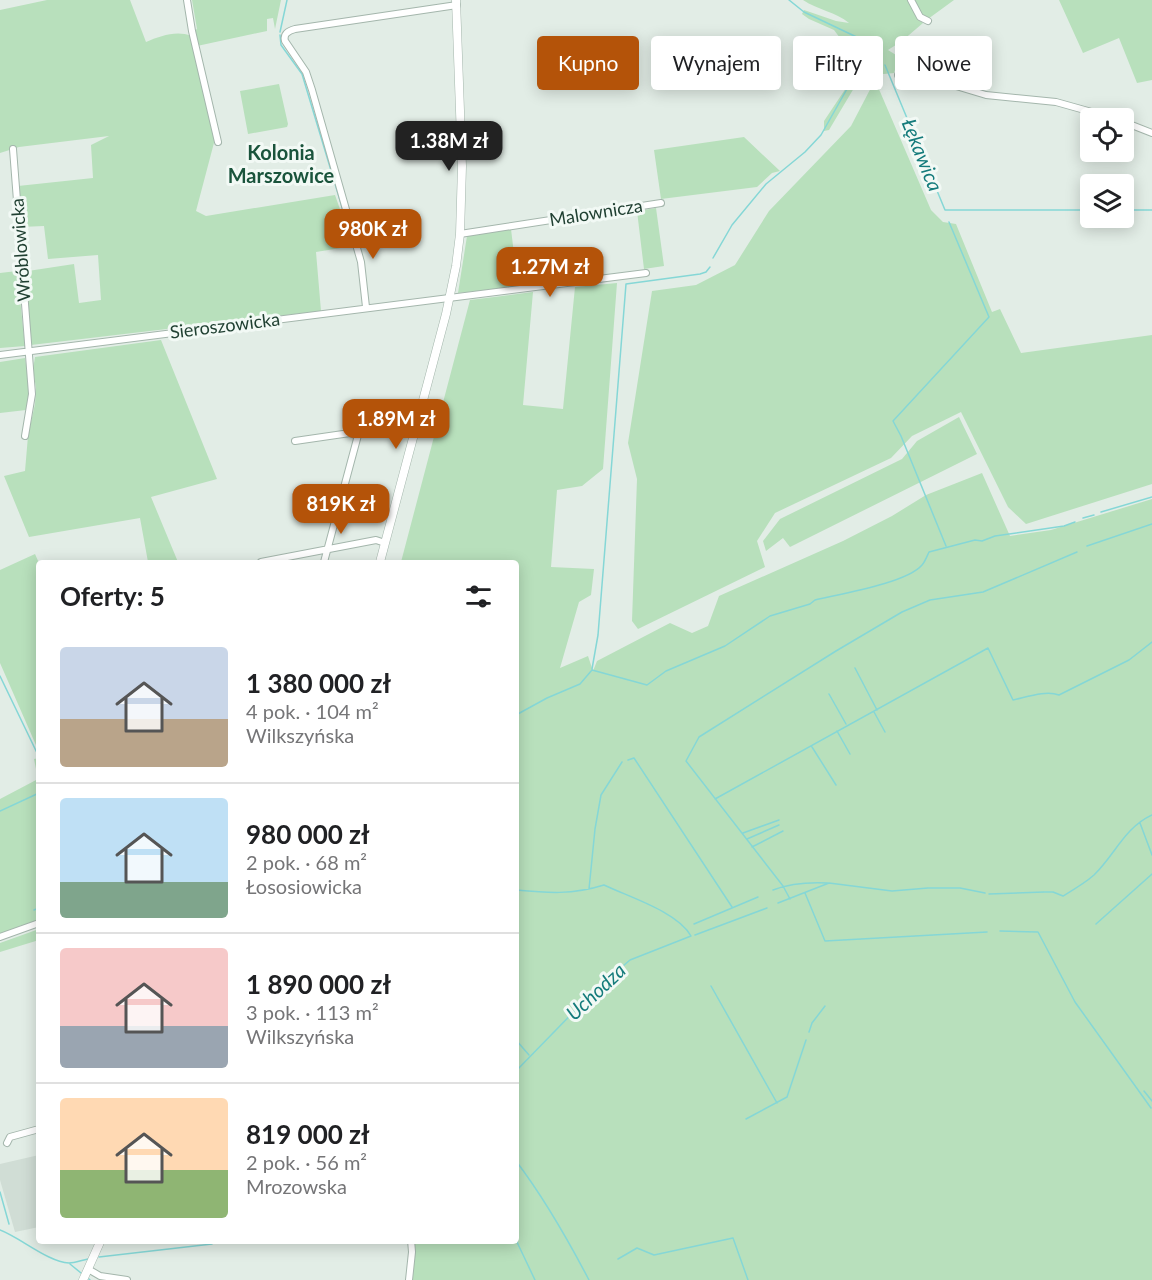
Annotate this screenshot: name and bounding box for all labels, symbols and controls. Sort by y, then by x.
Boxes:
chip: Kupno [537,36,639,90]
chip: Wynajem [651,36,781,90]
chip: Filtry [793,36,883,90]
chip: Nowe [895,36,992,90]
map controls [1080,108,1134,228]
button: locate [1080,108,1134,162]
water label: Łękawica [898,115,948,194]
pin: 1.38M zł [387,121,511,172]
text: 1.38M zł [409,128,489,152]
district label: Kolonia Marszowice [228,140,335,187]
button: layers [1080,174,1134,228]
street label: Malownicza [548,194,644,230]
street label: Wróblowicka [5,198,35,303]
pin: 980K zł [318,209,428,260]
text: 980K zł [338,216,408,240]
pin: 1.27M zł [488,247,612,298]
text: 1.27M zł [510,254,590,278]
street label: Sieroszowicka [169,307,281,343]
pin: 1.89M zł [334,399,458,450]
text: 1.89M zł [356,406,436,430]
pin: 819K zł [286,484,396,535]
text: 819K zł [306,491,376,515]
text: Oferty: 5 [60,580,165,612]
icon: filters [462,580,495,613]
text: 1 380 000 zł [246,667,391,699]
icon: home [108,671,180,743]
text: 4 pok. · 104 m² [246,699,379,723]
text: Wilkszyńska [246,723,354,747]
text: 980 000 zł [246,818,370,850]
icon: home [108,822,180,894]
text: 2 pok. · 68 m² [246,850,367,874]
text: Łososiowicka [246,874,362,898]
water label: Uchodza [561,958,630,1025]
text: 1 890 000 zł [246,968,391,1000]
icon: home [108,972,180,1044]
text: 3 pok. · 113 m² [246,1000,379,1024]
text: Wilkszyńska [246,1024,354,1048]
text: 819 000 zł [246,1118,370,1150]
icon: home [108,1122,180,1194]
text: 2 pok. · 56 m² [246,1150,367,1174]
text: Mrozowska [246,1174,347,1198]

